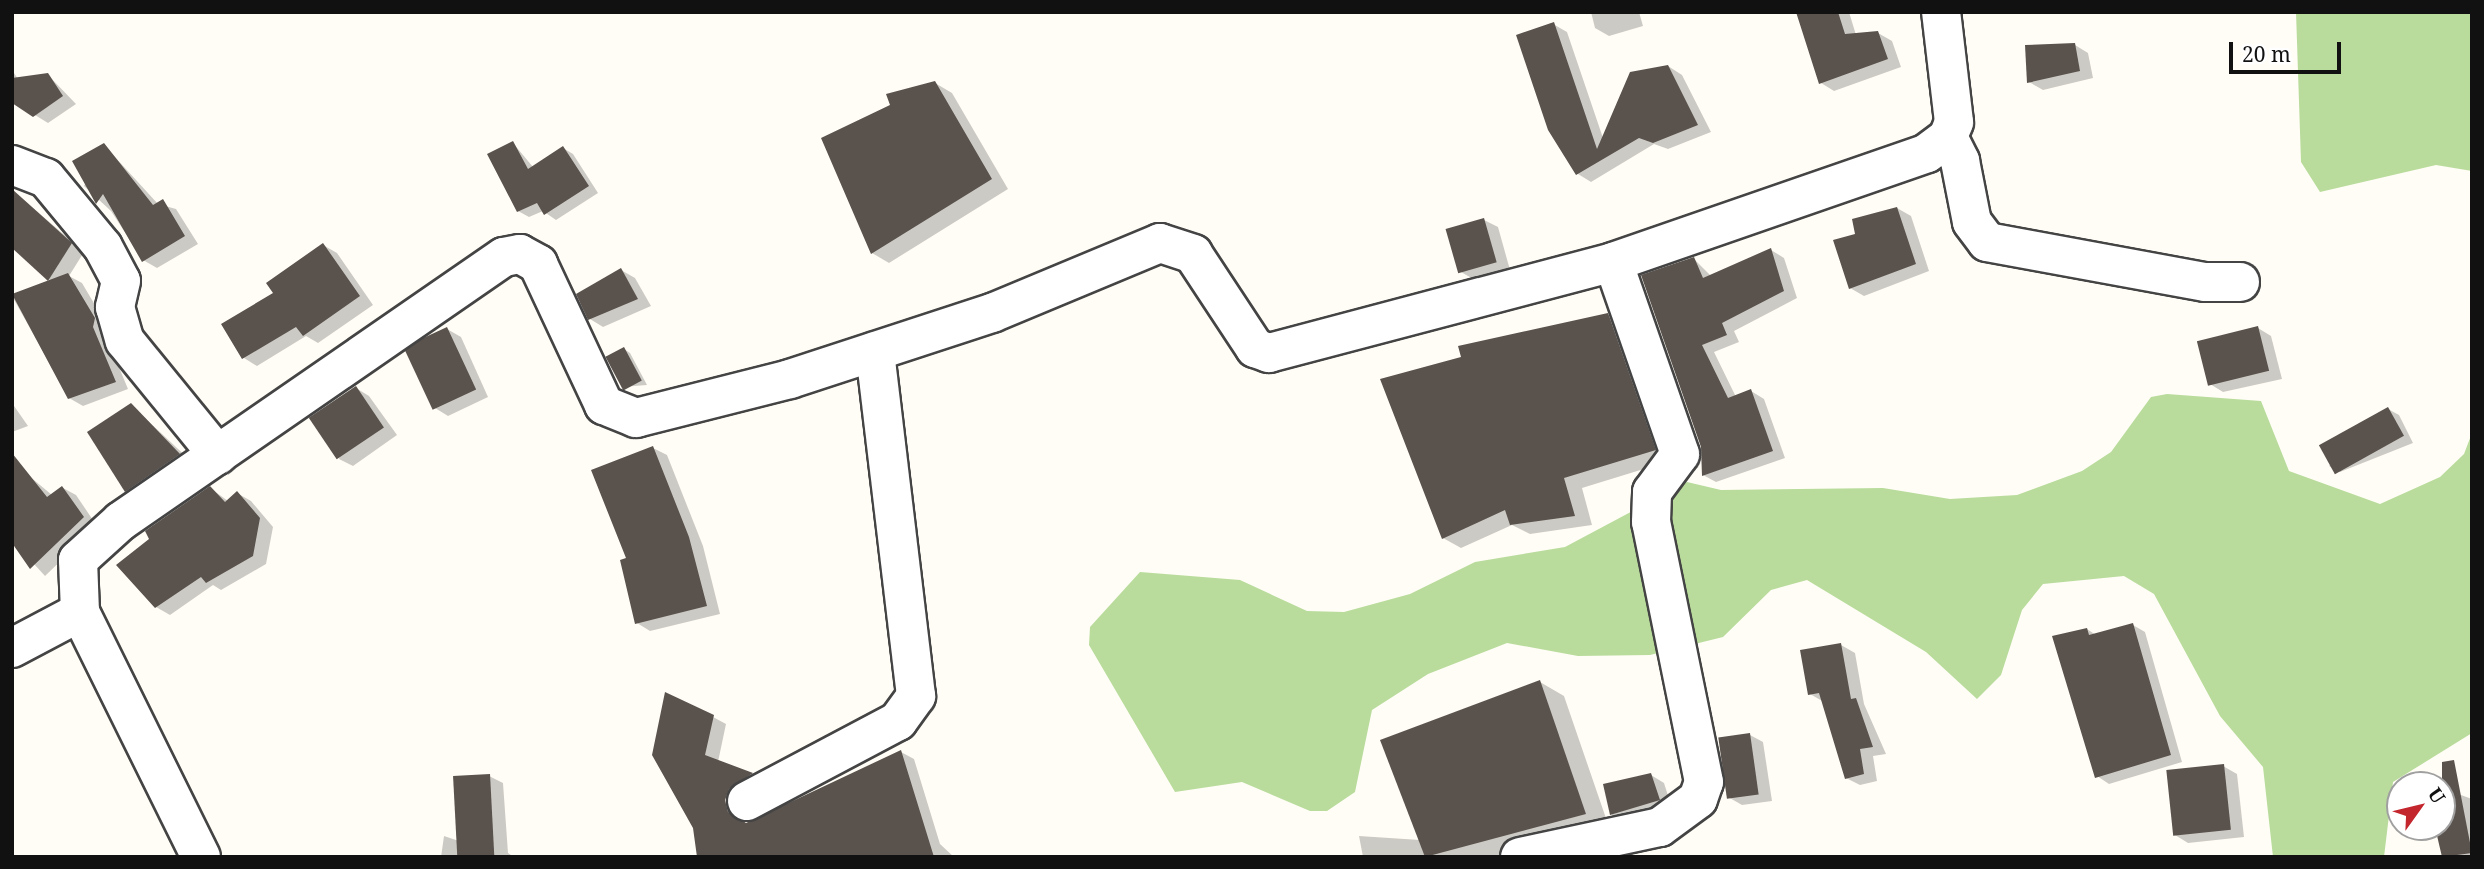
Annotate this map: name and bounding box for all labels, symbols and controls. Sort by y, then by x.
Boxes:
scale bar [2232,28,2344,72]
text: 20 m [2242,40,2291,68]
north arrow [2386,771,2456,841]
text: U [2422,782,2451,809]

